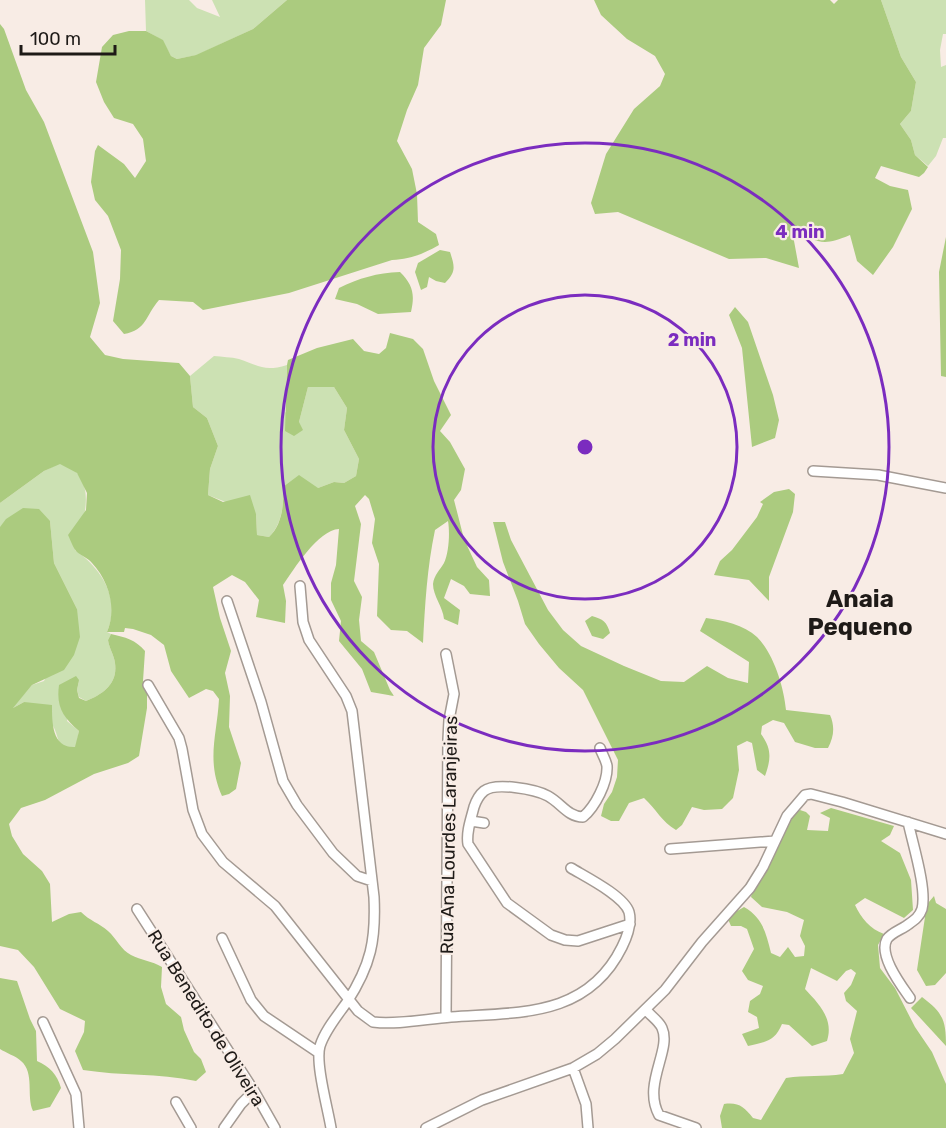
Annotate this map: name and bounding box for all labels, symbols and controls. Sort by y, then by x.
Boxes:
scale bar [21,18,116,56]
text: 100 m [30,28,81,50]
text: 4 min [775,221,825,243]
text: 2 min [668,329,716,351]
centre of rings [575,437,595,457]
district label: Anaia Pequeno [807,585,913,641]
street label: Rua Ana Lourdes Laranjeiras [436,716,462,954]
street label: Rua Benedito de Oliveira [143,926,269,1110]

